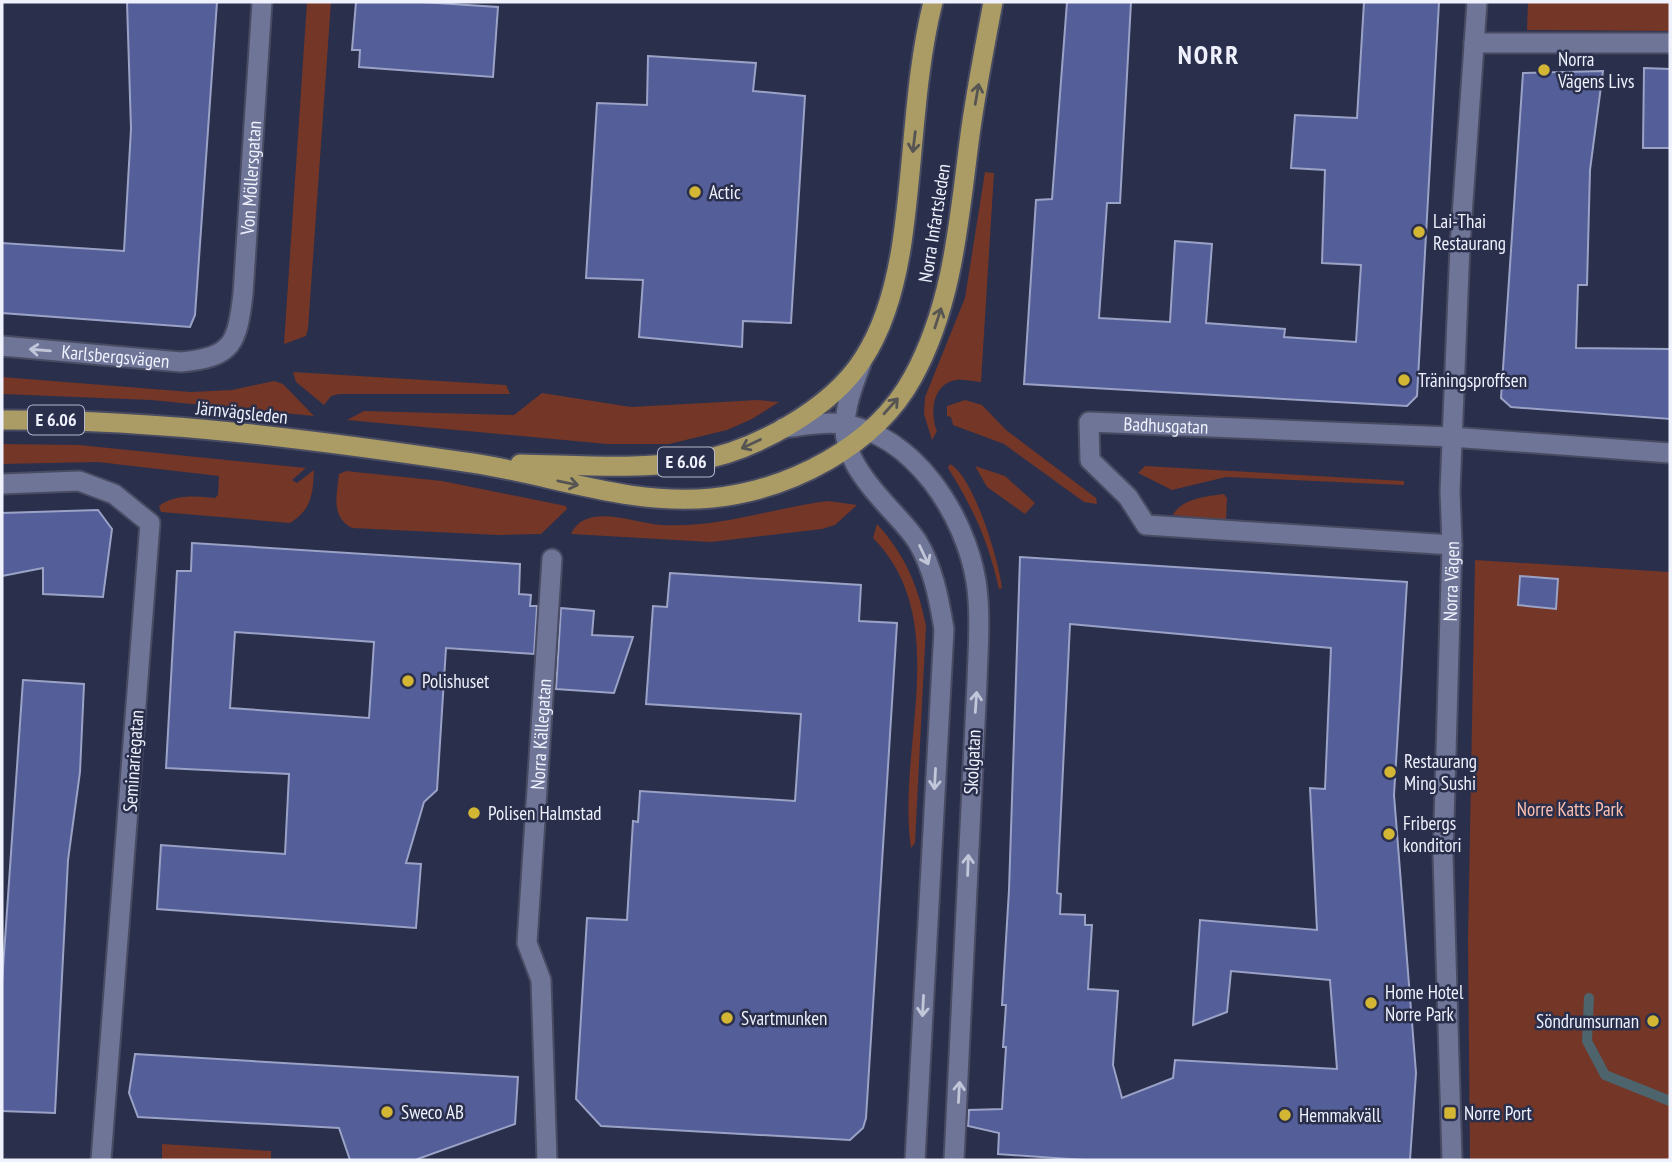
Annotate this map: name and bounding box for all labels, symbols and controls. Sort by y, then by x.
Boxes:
district label: NORR [1178,38,1240,71]
place label: Norra Vägens Livs [1557,47,1634,93]
marker: Norra Vägens Livs [1536,62,1552,78]
one-way arrow [971,83,984,106]
street label: Von Möllersgatan [235,120,266,236]
one-way arrow [908,130,921,153]
street label: Norra Infartsleden [913,162,955,284]
place label: Actic [709,180,741,204]
marker: Actic [687,184,703,200]
place label: Lai-Thai Restaurang [1433,209,1506,255]
marker: Lai-Thai Restaurang [1411,224,1427,240]
one-way arrow [933,307,946,329]
street label: Karlsbergsvägen [61,339,170,373]
one-way arrow [30,343,52,356]
place label: Träningsproffsen [1418,368,1527,392]
marker: Träningsproffsen [1396,372,1412,388]
street label: Järnvägsleden [194,395,289,429]
one-way arrow [882,398,898,416]
road number: E 6.06 [28,406,84,434]
street label: Badhusgatan [1123,411,1209,439]
one-way arrow [741,437,762,451]
road number: E 6.06 [658,448,714,476]
one-way arrow [556,476,579,490]
street label: Norra Vägen [1438,541,1464,622]
one-way arrow [917,544,931,565]
place label: Polishuset [422,669,490,693]
marker: Polishuset [400,673,416,689]
street label: Norra Källegatan [525,678,556,790]
one-way arrow [970,692,983,714]
street label: Seminariegatan [117,709,149,813]
street label: Skolgatan [958,729,986,795]
place label: Restaurang Ming Sushi [1404,749,1477,795]
marker: Restaurang Ming Sushi [1382,764,1398,780]
one-way arrow [929,767,942,790]
park label: Norre Katts Park [1517,797,1624,821]
place label: Polisen Halmstad [488,801,601,825]
marker: Polisen Halmstad [466,805,482,821]
place label: Fribergs konditori [1403,811,1462,857]
marker: Fribergs konditori [1381,826,1397,842]
one-way arrow [961,854,974,877]
place label: Home Hotel Norre Park [1385,980,1464,1026]
one-way arrow [916,995,929,1017]
marker: Home Hotel Norre Park [1363,995,1379,1011]
place label: Svartmunken [741,1006,827,1030]
place label: Söndrumsurnan [1536,1009,1639,1033]
marker: Svartmunken [719,1010,735,1026]
marker: Söndrumsurnan [1645,1013,1661,1029]
one-way arrow [952,1081,965,1104]
place label: Sweco AB [401,1100,464,1124]
place label: Norre Port [1464,1101,1533,1125]
place label: Hemmakväll [1299,1103,1381,1127]
marker: Sweco AB [379,1104,395,1120]
marker: Norre Port [1442,1105,1458,1121]
marker: Hemmakväll [1277,1107,1293,1123]

